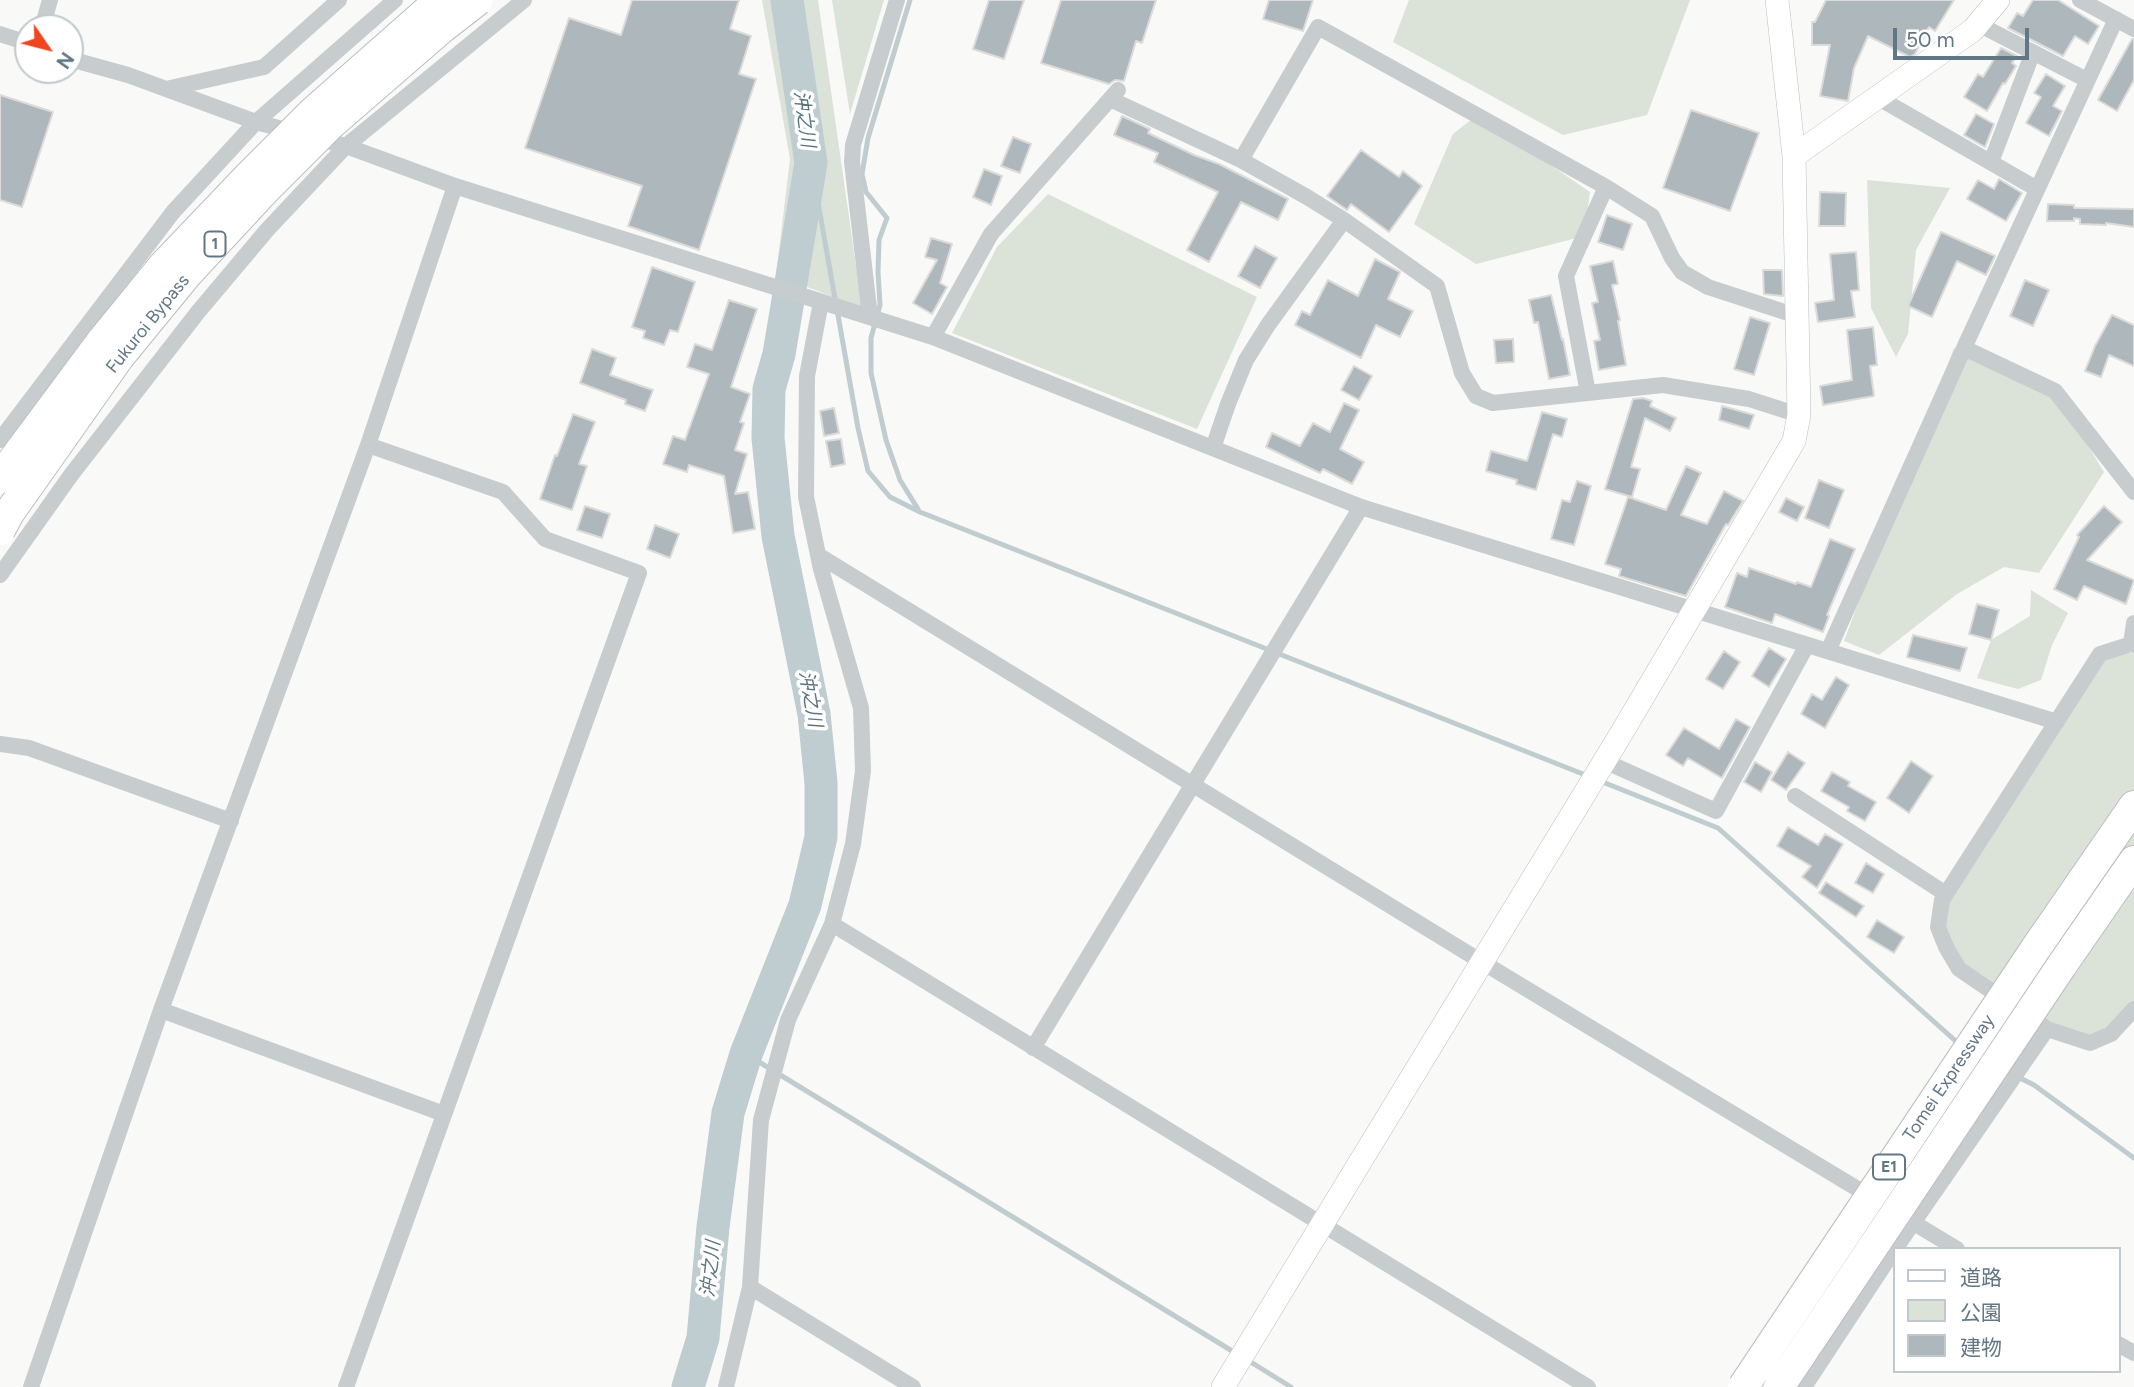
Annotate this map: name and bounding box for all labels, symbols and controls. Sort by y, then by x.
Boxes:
north arrow [14,14,84,84]
scale bar [1896,14,2032,58]
text: 50 m [1906,27,1955,52]
text: N [51,48,79,73]
water label: 沖之川 [789,89,819,149]
road number: 1 [204,232,226,256]
street label: Fukuroi Bypass [102,270,194,378]
water label: 沖之川 [794,669,826,729]
street label: Tomei Expressway [1899,1011,1999,1145]
road number: E1 [1873,1154,1905,1180]
water label: 沖之川 [697,1239,725,1299]
legend [1892,1247,2120,1373]
text: 道路 [1960,1265,2002,1290]
text: 公園 [1960,1300,2002,1325]
text: 建物 [1960,1335,2002,1360]

